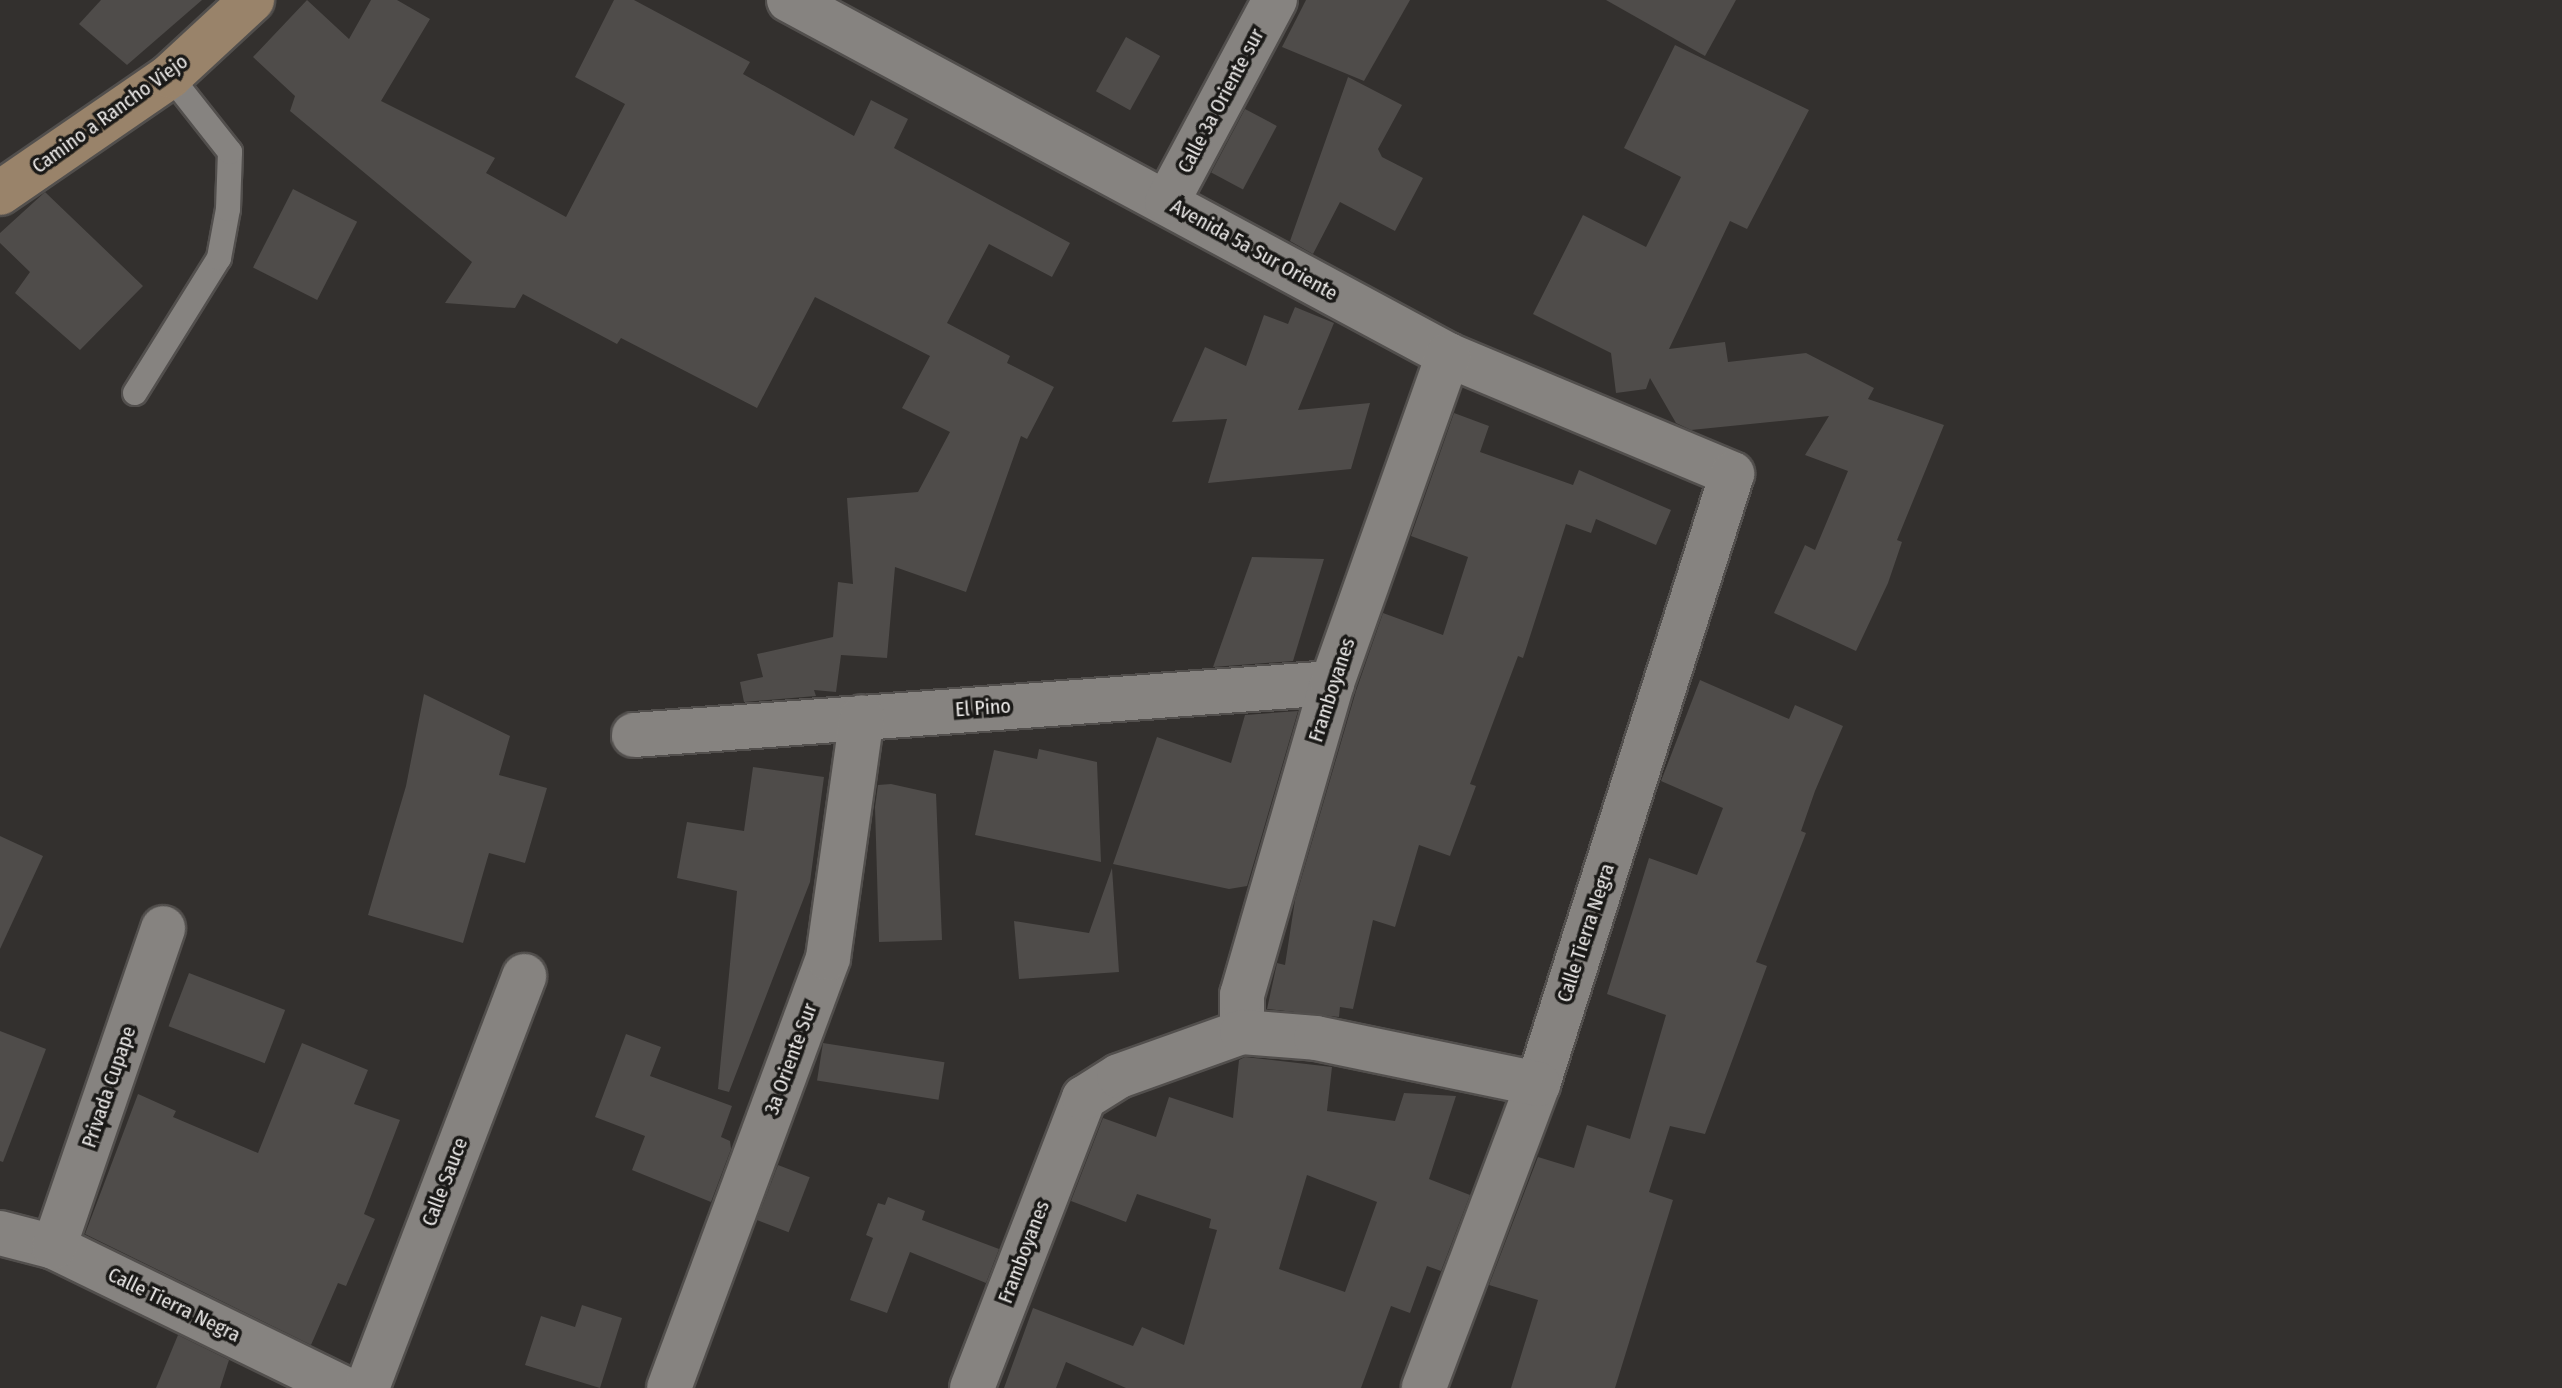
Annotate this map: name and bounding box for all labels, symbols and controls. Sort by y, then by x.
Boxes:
street label: Calle 3a Oriente sur [1173,25,1269,177]
street label: Camino a Rancho Viejo [28,49,192,179]
street label: Avenida 5a Sur Oriente [1166,194,1342,306]
street label: Framboyanes [1304,635,1360,745]
street label: El Pino [954,694,1012,722]
street label: Calle Tierra Negra [1552,861,1620,1005]
street label: 3a Oriente Sur [760,1000,822,1118]
street label: Privada Cupape [77,1023,141,1151]
street label: Calle Sauce [417,1134,473,1230]
street label: Framboyanes [993,1197,1055,1307]
street label: Calle Tierra Negra [104,1263,244,1347]

